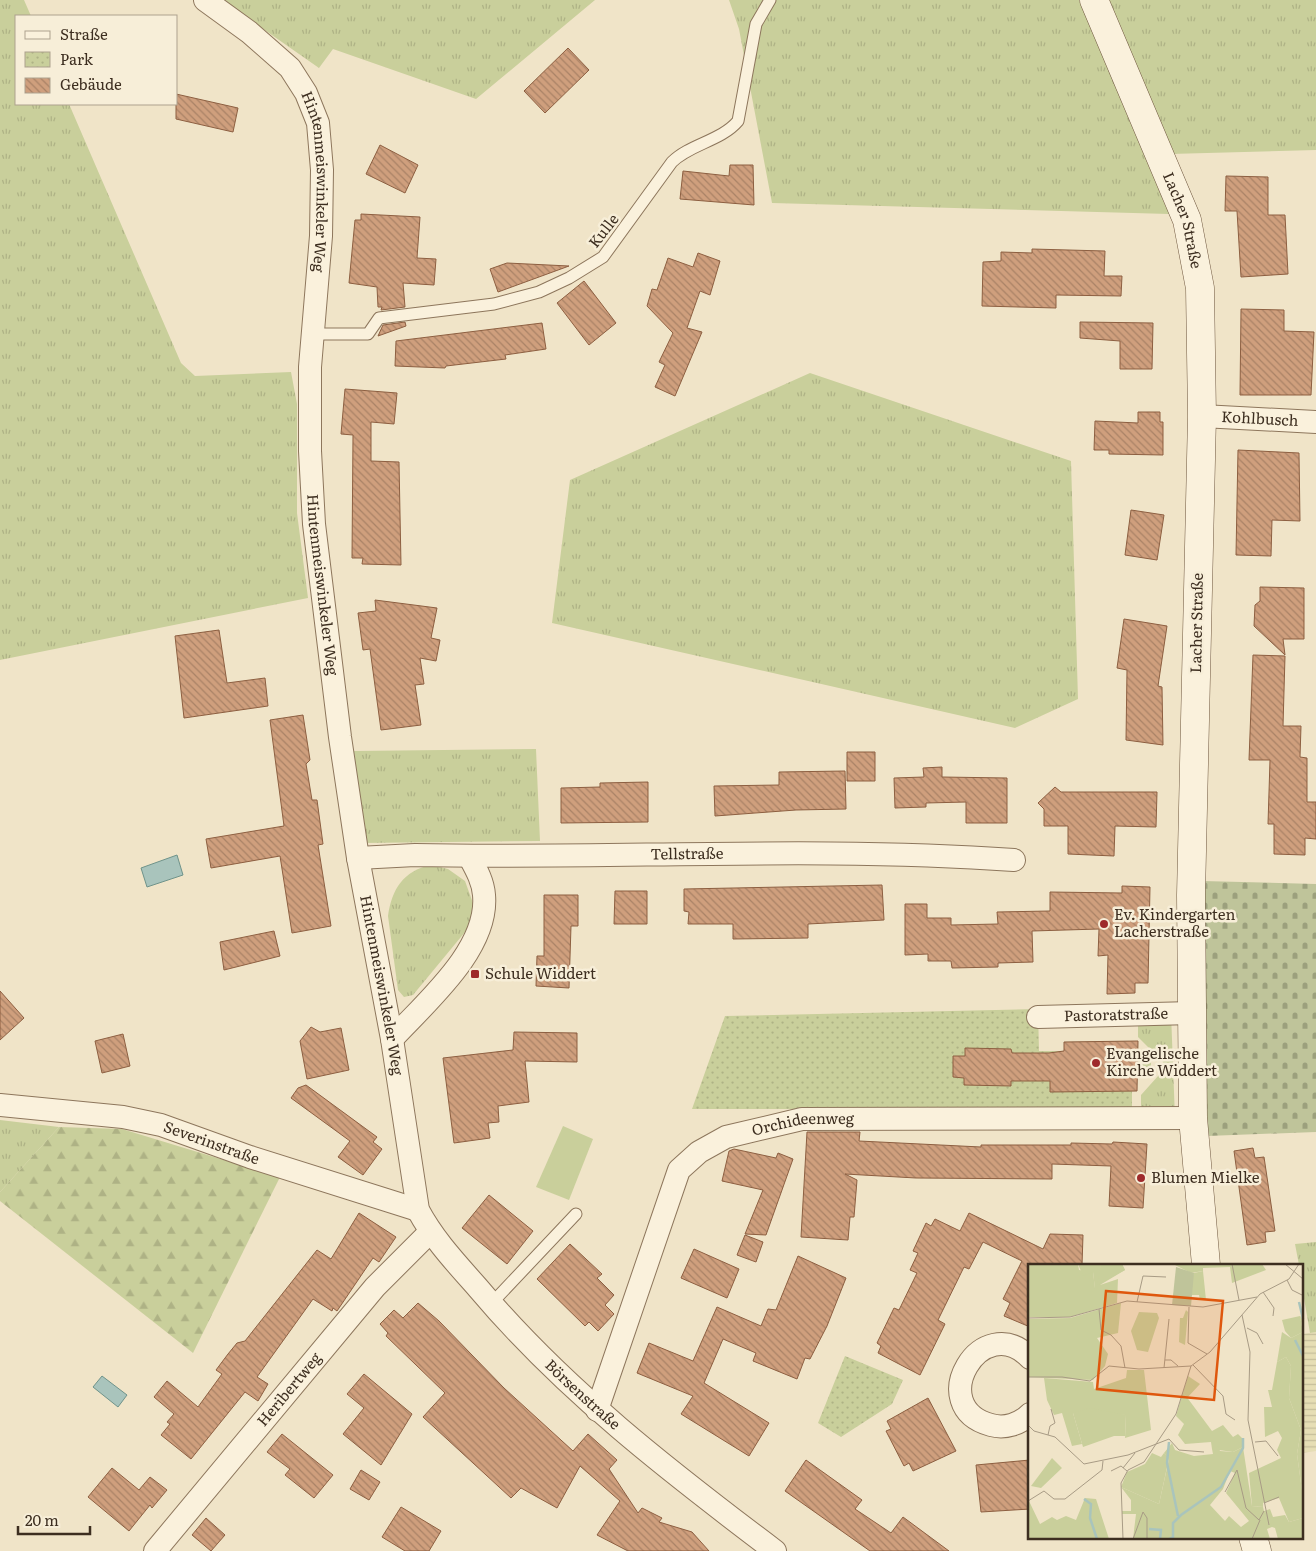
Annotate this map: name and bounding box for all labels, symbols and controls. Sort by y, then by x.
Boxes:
legend [15,15,178,105]
text: Straße [60,22,108,45]
text: Park [60,47,94,70]
text: Gebäude [60,72,122,95]
street label: Hintenmeiswinkeler Weg [296,87,335,274]
street label: Lacher Straße [1158,168,1209,270]
street label: Kulle [582,208,624,252]
street label: Kohlbusch [1221,404,1299,431]
street label: Hintenmeiswinkeler Weg [302,493,345,677]
street label: Lacher Straße [1183,572,1208,673]
street label: Tellstraße [650,841,724,865]
street label: Hintenmeiswinkeler Weg [355,893,410,1077]
place label: Ev. Kindergarten Lacherstraße [1114,902,1235,942]
marker: Ev. Kindergarten Lacherstraße [1098,918,1110,930]
place label: Schule Widdert [485,961,596,984]
marker: Schule Widdert [469,968,481,980]
street label: Pastoratstraße [1064,1001,1169,1026]
place label: Evangelische Kirche Widdert [1106,1041,1217,1081]
marker: Evangelische Kirche Widdert [1090,1057,1102,1069]
street label: Orchideenweg [749,1106,855,1141]
street label: Severinstraße [161,1114,263,1169]
place label: Blumen Mielke [1151,1165,1260,1188]
marker: Blumen Mielke [1135,1172,1147,1184]
inset map [1028,1264,1304,1538]
street label: Heribertweg [251,1346,326,1431]
street label: Börsenstraße [540,1353,627,1435]
scale bar [18,1504,90,1536]
text: 20 m [25,1508,59,1531]

